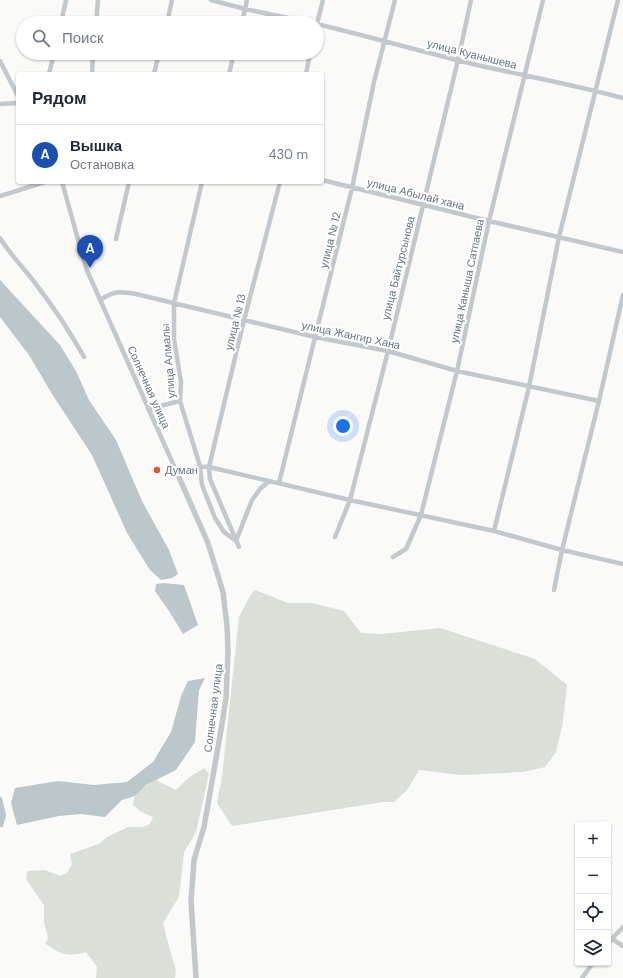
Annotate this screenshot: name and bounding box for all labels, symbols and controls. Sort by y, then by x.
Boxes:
search box [16,16,324,60]
icon: search [30,27,52,49]
text: Поиск [62,28,104,48]
street label: улица Куанышева [426,36,519,72]
text: Рядом [32,87,87,109]
text: Вышка [70,136,122,156]
text: A [40,146,50,163]
text: 430 m [268,146,308,163]
text: Остановка [70,156,134,173]
street label: улица Абылай хана [366,175,467,213]
street label: улица № 12 [316,210,344,270]
street label: улица Байтурсынова [378,214,418,321]
street label: улица Каныша Сатпаева [447,217,487,344]
pin: A [77,235,103,268]
street label: улица № 13 [221,292,249,352]
street label: улица Жангир Хана [300,318,402,352]
street label: улица Алмалы [158,323,178,399]
street label: Солнечная улица [124,343,174,431]
your location [333,416,353,436]
place label: Думан [165,463,198,477]
marker: Думан [152,465,162,475]
street label: Солнечная улица [201,662,225,753]
map controls [575,822,611,966]
button: + [575,822,611,858]
button: − [575,858,611,894]
button: locate [575,894,611,930]
button: layers [575,930,611,966]

